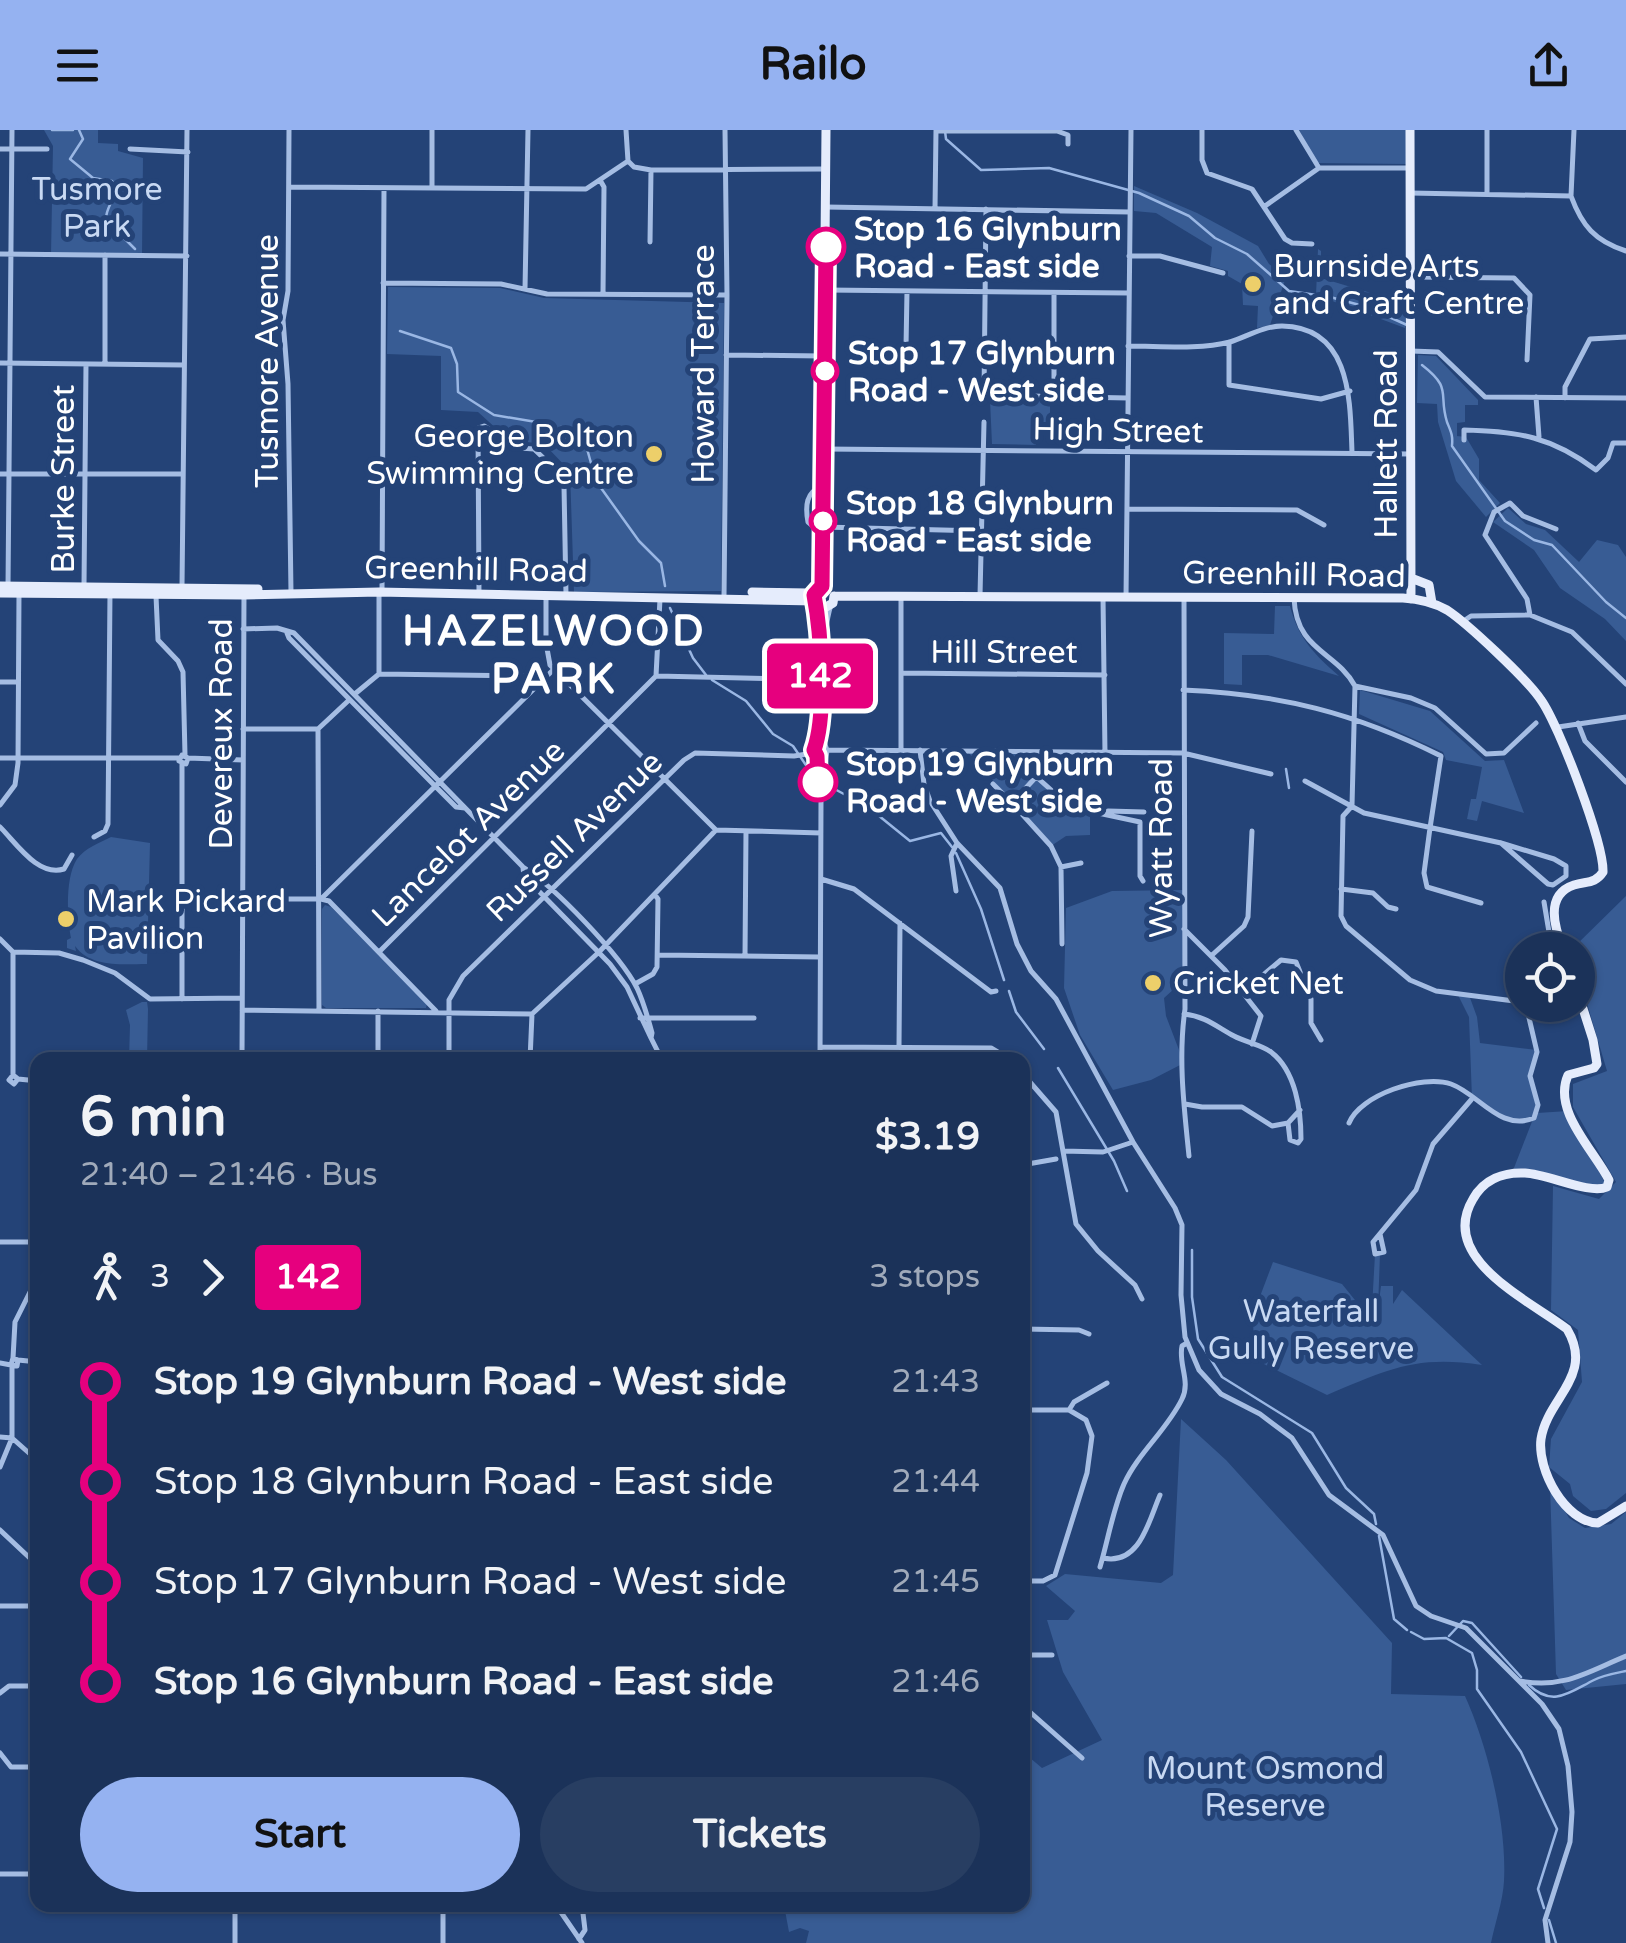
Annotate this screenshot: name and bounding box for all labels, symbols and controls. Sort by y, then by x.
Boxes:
icon: menu [50,38,105,93]
text: Railo [759,38,867,92]
icon: share [1521,38,1576,93]
park label: Tusmore Park [31,171,163,246]
place label: Stop 16 Glynburn Road - East side [854,211,1122,286]
marker: Stop 16 Glynburn Road - East side [807,228,845,266]
street label: Tusmore Avenue [249,234,287,488]
street label: Howard Terrace [685,244,723,484]
place label: Burnside Arts and Craft Centre [1273,248,1524,323]
marker: Burnside Arts and Craft Centre [1242,273,1264,295]
place label: Stop 17 Glynburn Road - West side [848,335,1116,410]
street label: Hallett Road [1368,349,1406,539]
marker: Stop 17 Glynburn Road - West side [812,358,838,384]
street label: Burke Street [45,385,83,573]
street label: High Street [1032,411,1204,451]
place label: George Bolton Swimming Centre [366,418,634,493]
marker: George Bolton Swimming Centre [643,443,665,465]
place label: Stop 18 Glynburn Road - East side [846,485,1114,560]
marker: Stop 18 Glynburn Road - East side [810,508,836,534]
street label: Greenhill Road [364,549,588,591]
street label: Greenhill Road [1182,554,1406,596]
district label: HAZELWOOD PARK [402,606,706,705]
street label: Devereux Road [203,618,241,850]
street label: Hill Street [930,634,1078,672]
line badge: 142 [762,644,878,708]
text: 142 [787,655,853,697]
street label: Lancelot Avenue [364,732,573,935]
street label: Russell Avenue [479,743,671,930]
place label: Stop 19 Glynburn Road - West side [846,746,1114,821]
street label: Wyatt Road [1143,758,1181,938]
marker: Stop 19 Glynburn Road - West side [799,763,837,801]
place label: Mark Pickard Pavilion [86,883,286,958]
marker: Mark Pickard Pavilion [55,908,77,930]
map controls [1505,932,1595,1022]
button: locate [1505,932,1595,1022]
place label: Cricket Net [1173,965,1344,1003]
marker: Cricket Net [1142,972,1164,994]
text: 6 min [80,1085,227,1151]
text: $3.19 [875,1114,980,1160]
text: 21:40 – 21:46 · Bus [80,1156,378,1194]
icon: walk [80,1250,135,1305]
icon: forward [185,1250,240,1305]
text: 142 [275,1256,341,1298]
text: 3 [150,1258,170,1296]
text: 3 stops [869,1258,980,1296]
park label: Waterfall Gully Reserve [1208,1293,1414,1368]
text: Stop 19 Glynburn Road - West side [154,1359,787,1405]
text: 21:43 [891,1363,980,1401]
text: Stop 18 Glynburn Road - East side [154,1459,774,1505]
text: 21:44 [891,1463,980,1501]
text: Stop 17 Glynburn Road - West side [154,1559,787,1605]
text: 21:45 [891,1563,980,1601]
text: Stop 16 Glynburn Road - East side [154,1659,774,1705]
text: 21:46 [891,1663,980,1701]
park label: Mount Osmond Reserve [1146,1750,1384,1825]
button: Start [80,1777,520,1892]
button: Tickets [540,1777,980,1892]

